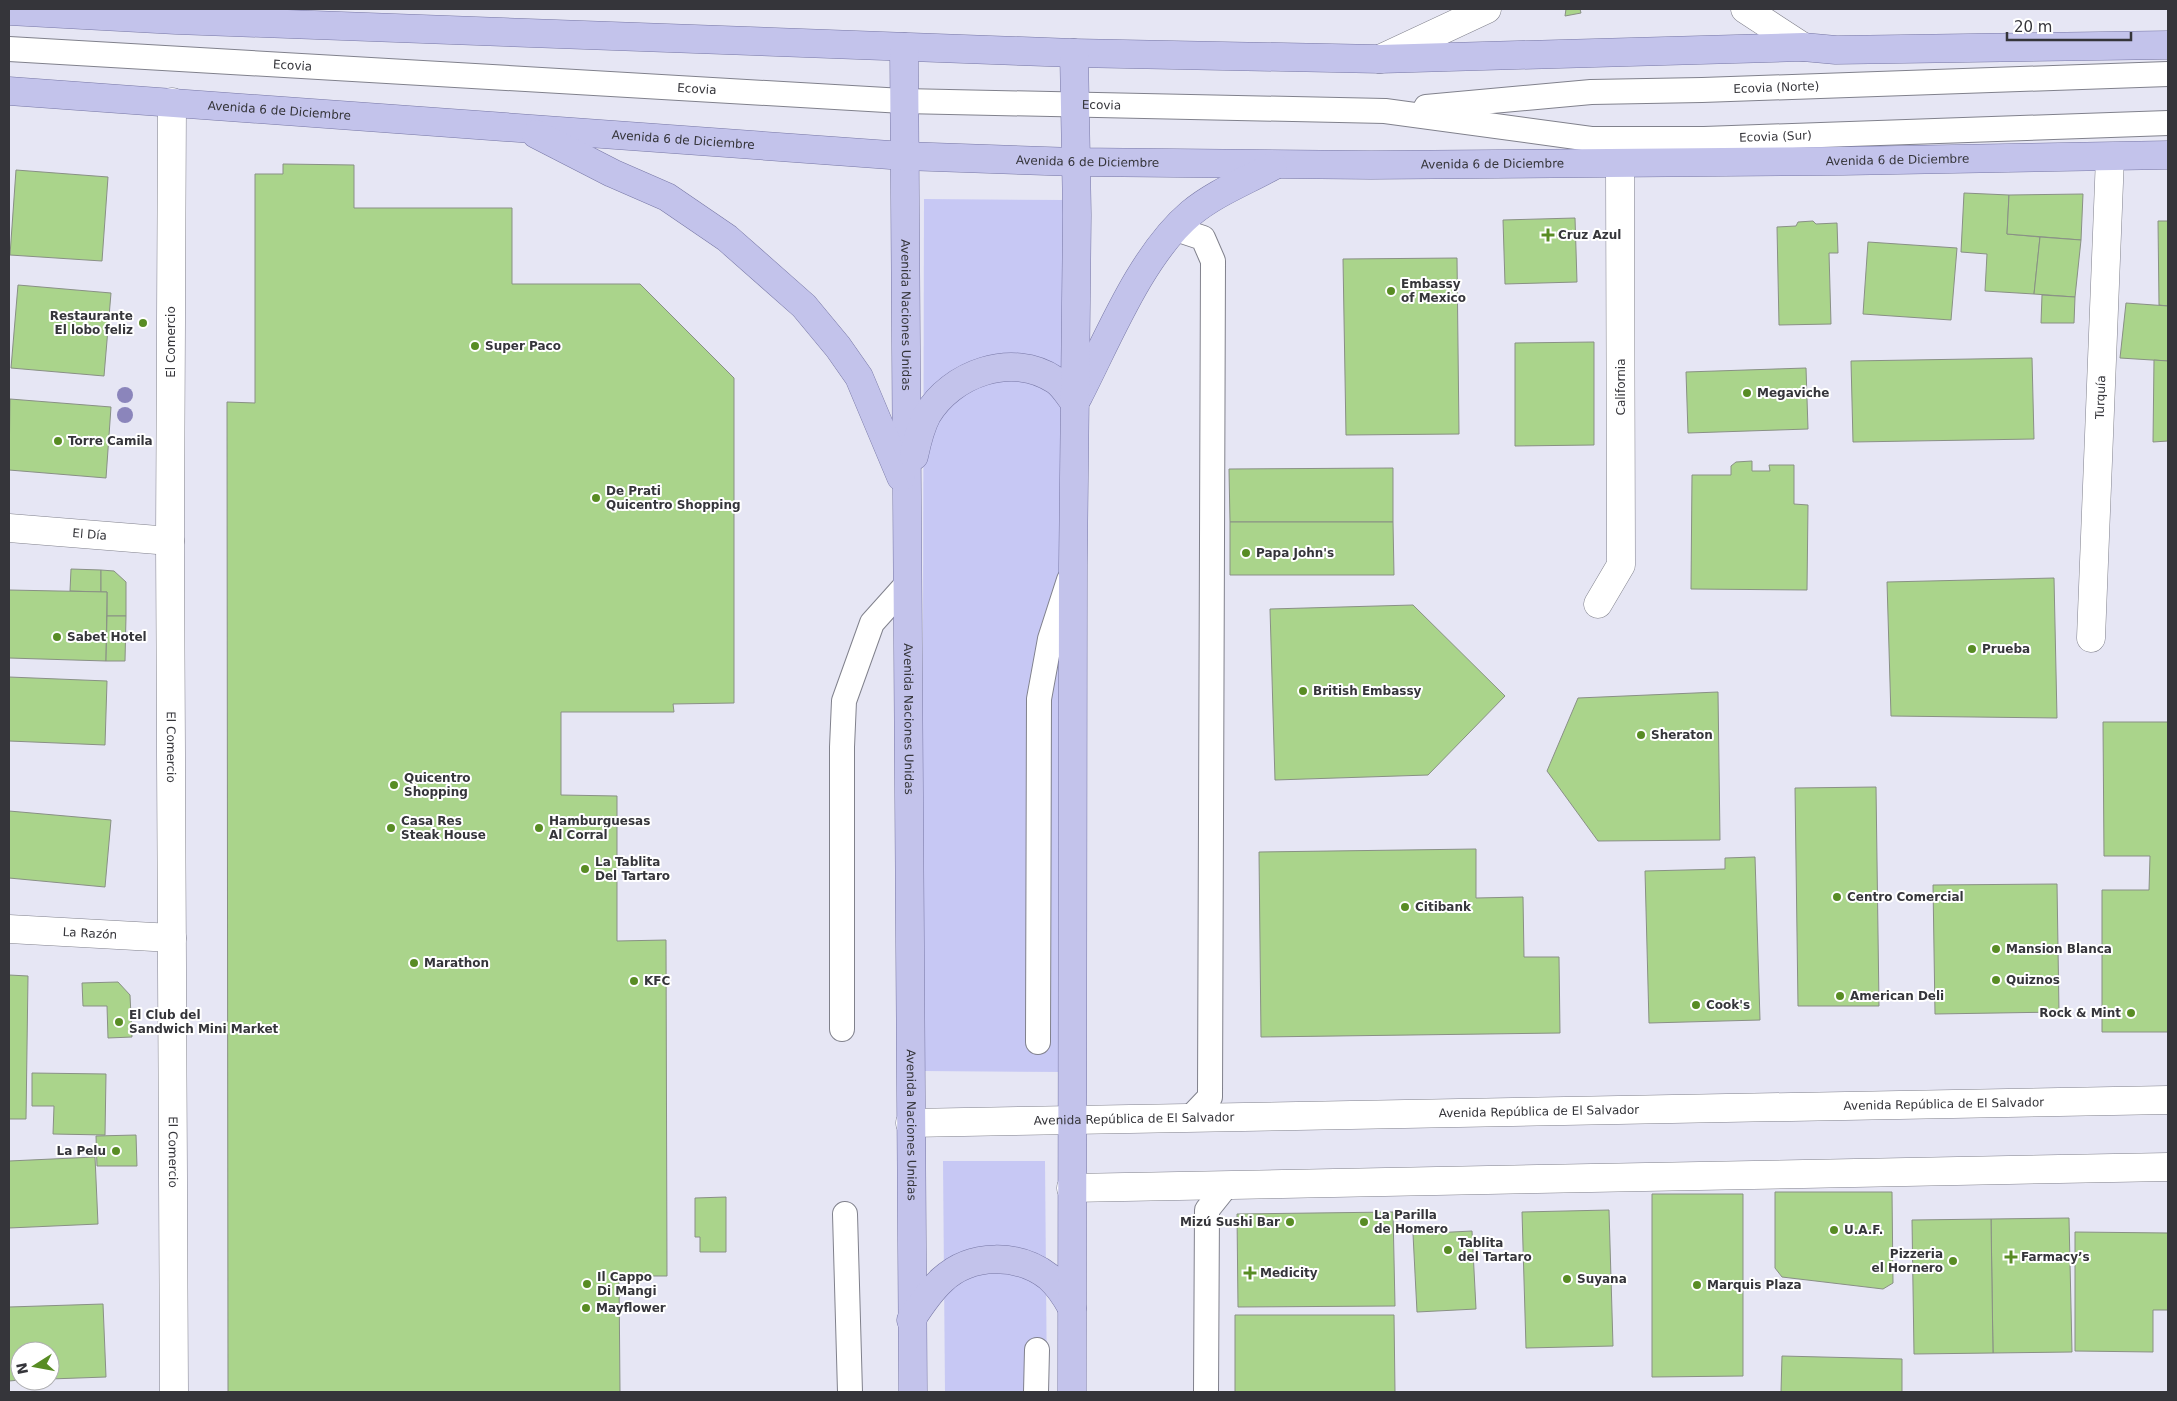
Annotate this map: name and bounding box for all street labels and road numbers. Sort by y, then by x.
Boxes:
street label: Ecovia [272,57,313,74]
street label: Ecovia (Norte) [1733,79,1819,96]
street label: Ecovia [677,81,717,97]
street label: Avenida 6 de Diciembre [207,98,351,123]
street label: Ecovia [1082,98,1121,113]
street label: Avenida 6 de Diciembre [611,128,755,152]
street label: Ecovia (Sur) [1739,128,1812,145]
street label: Avenida 6 de Diciembre [1826,152,1969,168]
street label: Avenida 6 de Diciembre [1016,153,1159,170]
street label: Avenida 6 de Diciembre [1421,156,1564,172]
street label: Avenida Naciones Unidas [898,239,913,391]
street label: El Comercio [164,306,178,378]
street label: California [1614,359,1628,415]
street label: Turquía [2093,375,2108,420]
street label: El Día [72,526,108,543]
street label: Avenida Naciones Unidas [901,643,916,795]
street label: El Comercio [164,711,178,783]
street label: La Razón [62,925,118,942]
street label: Avenida Naciones Unidas [904,1049,919,1201]
street label: Avenida República de El Salvador [1843,1095,2044,1113]
street label: Avenida República de El Salvador [1438,1103,1639,1120]
street label: Avenida República de El Salvador [1034,1110,1234,1128]
street label: El Comercio [166,1116,180,1188]

